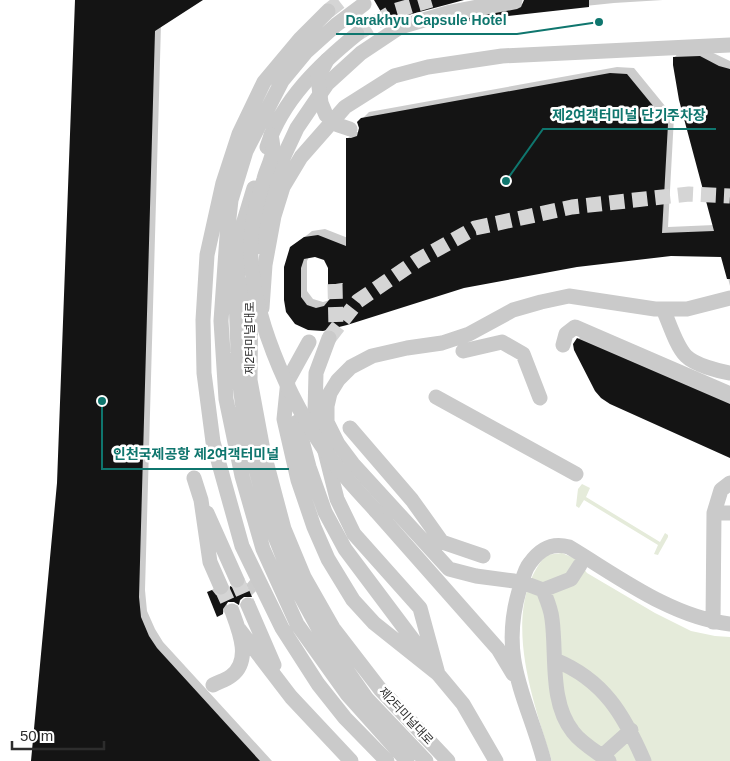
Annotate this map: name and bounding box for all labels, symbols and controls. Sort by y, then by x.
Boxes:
callout: Darakhyu Capsule Hotel [336,5,517,34]
text: Darakhyu Capsule Hotel [345,12,507,28]
callout: 제2여객터미널 단기주차장 [543,100,716,129]
text: 제2여객터미널 단기주차장 [552,107,706,123]
street label: 제2터미널대로 [243,302,257,374]
callout: 인천국제공항 제2여객터미널 [102,440,289,469]
text: 인천국제공항 제2여객터미널 [113,446,279,462]
street label: 제2터미널대로 [376,685,436,747]
scale bar [12,718,105,750]
text: 50 m [20,727,53,744]

